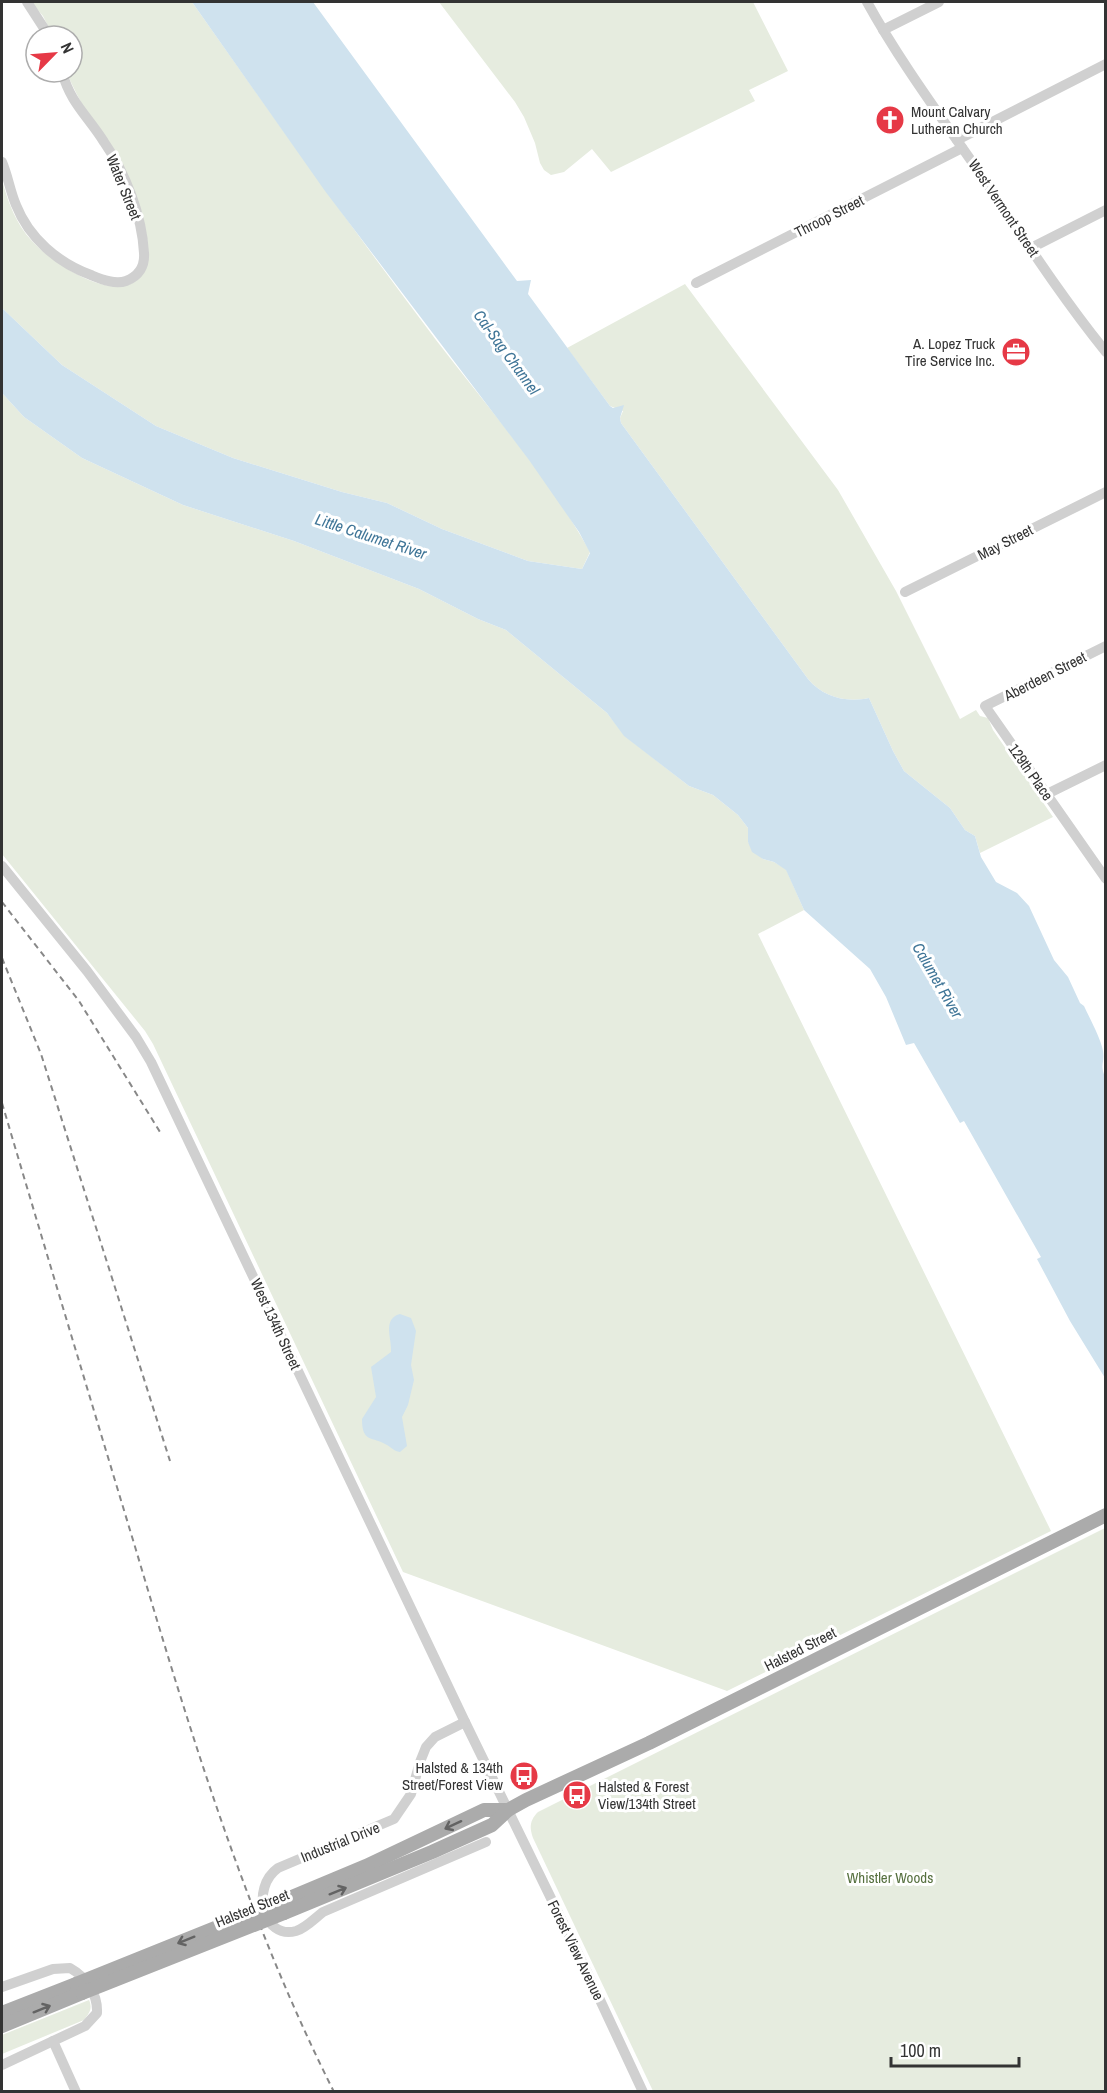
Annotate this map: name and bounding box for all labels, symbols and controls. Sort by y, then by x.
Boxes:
north arrow [24,24,84,84]
text: N [56,39,80,57]
place label: Mount Calvary Lutheran Church [911,101,1003,139]
church icon: Mount Calvary Lutheran Church [874,104,906,136]
street label: Water Street [101,151,147,223]
street label: West Vermont Street [964,155,1045,261]
street label: Throop Street [791,189,868,242]
water label: Cal-Sag Channel [469,305,546,400]
place label: A. Lopez Truck Tire Service Inc. [905,333,996,371]
office icon: A. Lopez Truck Tire Service Inc. [1000,336,1032,368]
water label: Little Calumet River [312,508,430,565]
street label: May Street [974,519,1037,565]
street label: Aberdeen Street [999,646,1090,706]
street label: 129th Place [1004,739,1058,805]
water label: Calumet River [908,938,969,1022]
street label: West 134th Street [246,1275,307,1373]
street label: Halsted Street [761,1622,840,1676]
place label: Halsted & 134th Street/Forest View [402,1757,503,1795]
bus stop icon: Halsted & 134th Street/Forest View [508,1760,540,1792]
place label: Halsted & Forest View/134th Street [598,1776,696,1814]
bus stop icon: Halsted & Forest View/134th Street [561,1779,593,1811]
street label: Industrial Drive [297,1817,383,1867]
one-way arrow [444,1819,462,1831]
park label: Whistler Woods [847,1867,933,1888]
street label: Halsted Street [212,1883,293,1932]
one-way arrow [328,1885,347,1896]
street label: Forest View Avenue [543,1896,609,2004]
one-way arrow [177,1935,196,1946]
one-way arrow [32,2003,50,2014]
scale bar [891,2030,1018,2068]
text: 100 m [900,2038,941,2063]

